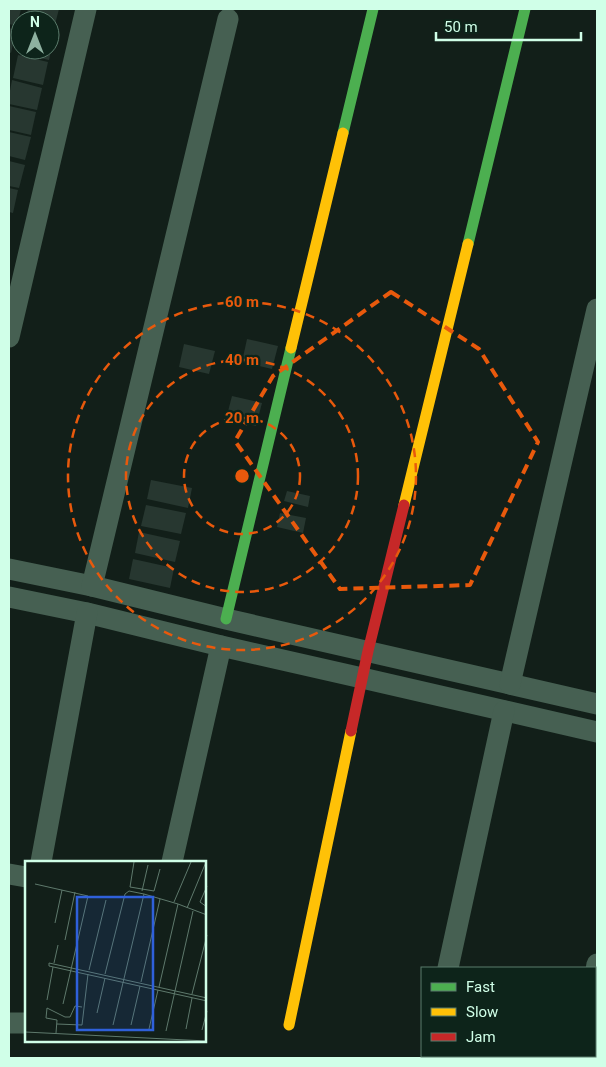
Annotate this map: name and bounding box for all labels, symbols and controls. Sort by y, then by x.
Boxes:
north arrow [10,10,60,60]
scale bar [436,10,581,42]
text: N [30,14,40,30]
text: 50 m [444,18,478,36]
text: 60 m [225,293,259,311]
text: 40 m [225,351,259,369]
text: 20 m [225,409,259,427]
centre of rings [233,467,251,485]
inset map [25,861,206,1042]
legend [421,967,596,1057]
text: Fast [466,978,495,996]
text: Slow [466,1003,498,1021]
text: Jam [466,1028,496,1046]

